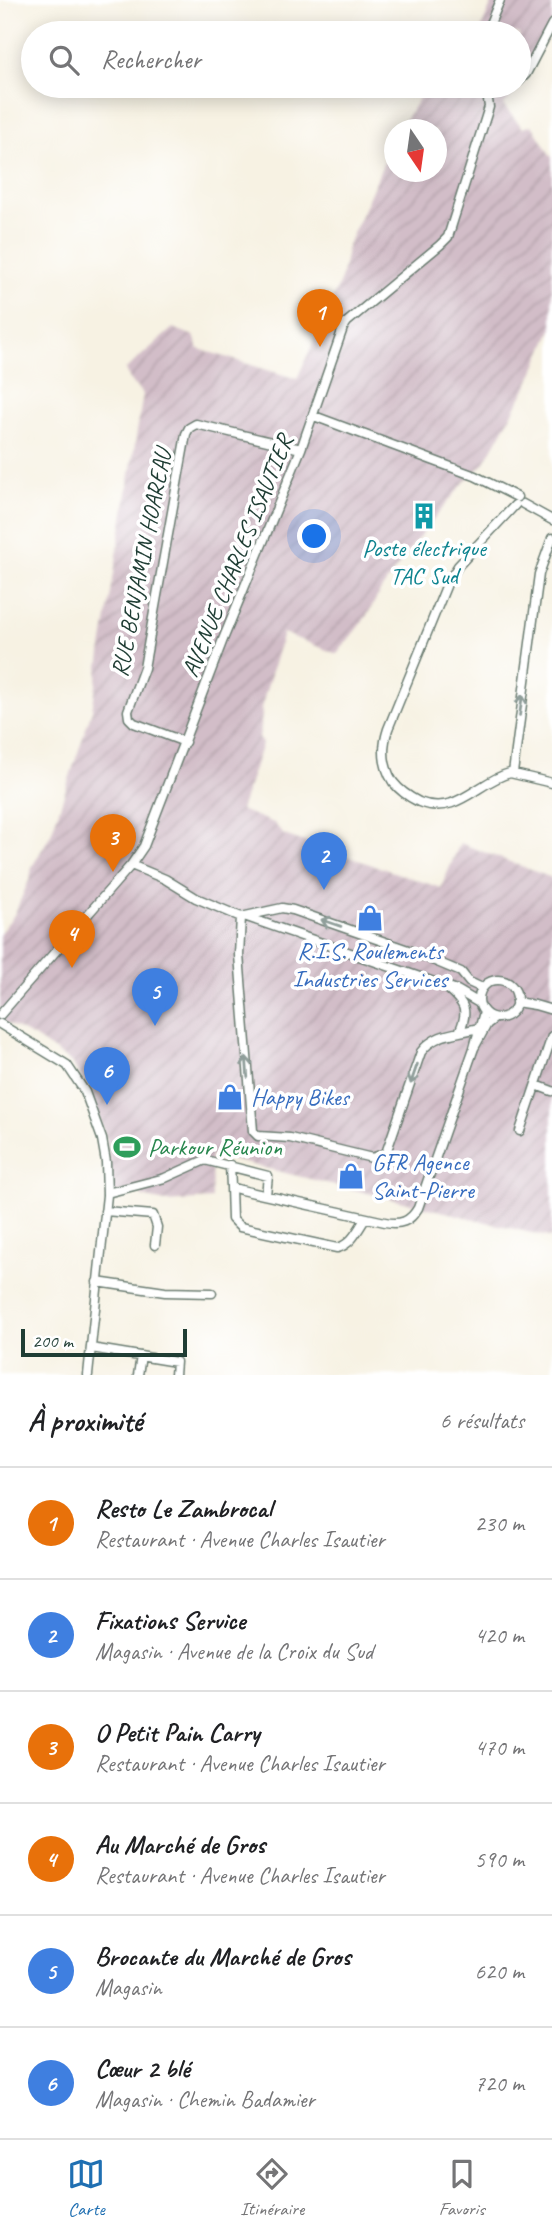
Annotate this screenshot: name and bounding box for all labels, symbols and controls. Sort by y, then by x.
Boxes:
search box [21,21,531,98]
icon: search [45,41,83,79]
text: Rechercher [101,43,201,76]
north arrow [384,119,447,182]
pin: 1 [297,289,343,347]
street label: AVENUE CHARLES ISAUTIER [175,428,300,681]
street label: RUE BENJAMIN HOAREAU [104,443,179,679]
building icon: Poste électrique TAC Sud [409,501,439,531]
your location [297,519,331,553]
place label: Poste électrique TAC Sud [362,533,488,591]
one-way arrow [515,694,528,717]
pin: 3 [90,814,136,872]
pin: 2 [301,832,347,890]
shop icon: R.I.S. Roulements Industries Services [355,903,385,933]
pin: 4 [49,910,95,968]
one-way arrow [321,916,343,928]
place label: R.I.S. Roulements Industries Services [293,936,450,994]
pin: 5 [132,968,178,1026]
pin: 6 [84,1047,130,1105]
one-way arrow [240,1056,253,1079]
one-way arrow [407,1062,419,1084]
shop icon: Happy Bikes [215,1082,245,1112]
place label: Happy Bikes [251,1082,350,1112]
sports icon: Parkour Réunion [112,1132,142,1162]
place label: Parkour Réunion [148,1132,282,1162]
place label: GFR Agence Saint-Pierre [372,1147,476,1205]
shop icon: GFR Agence Saint-Pierre [336,1161,366,1191]
scale bar [21,1326,187,1358]
text: 200 m [32,1329,73,1353]
text: À proximité [28,1402,142,1440]
text: 6 résultats [440,1406,524,1435]
text: Resto Le Zambrocal [95,1492,272,1525]
text: 1 [46,1509,56,1538]
text: 230 m [475,1509,524,1538]
text: Restaurant · Avenue Charles Isautier [95,1525,385,1554]
text: Fixations Service [95,1604,245,1637]
text: 2 [46,1621,56,1650]
text: 420 m [475,1621,524,1650]
text: Magasin · Avenue de la Croix du Sud [95,1637,373,1666]
text: O Petit Pain Carry [95,1716,260,1749]
text: 3 [46,1733,56,1762]
text: 470 m [475,1733,524,1762]
text: Restaurant · Avenue Charles Isautier [95,1749,385,1778]
text: Au Marché de Gros [95,1828,265,1861]
text: 4 [46,1845,56,1874]
text: 590 m [475,1845,524,1874]
text: Restaurant · Avenue Charles Isautier [95,1861,385,1890]
text: Brocante du Marché de Gros [95,1940,351,1973]
text: 5 [46,1957,56,1986]
text: 620 m [475,1957,524,1986]
text: Magasin [95,1973,162,2002]
text: Cœur 2 blé [95,2052,189,2085]
text: 6 [46,2069,56,2098]
text: 720 m [475,2069,524,2098]
text: Magasin · Chemin Badamier [95,2085,315,2114]
tab: Carte [67,2155,105,2221]
tab: Itinéraire [240,2155,304,2221]
tab: Favoris [439,2155,485,2221]

